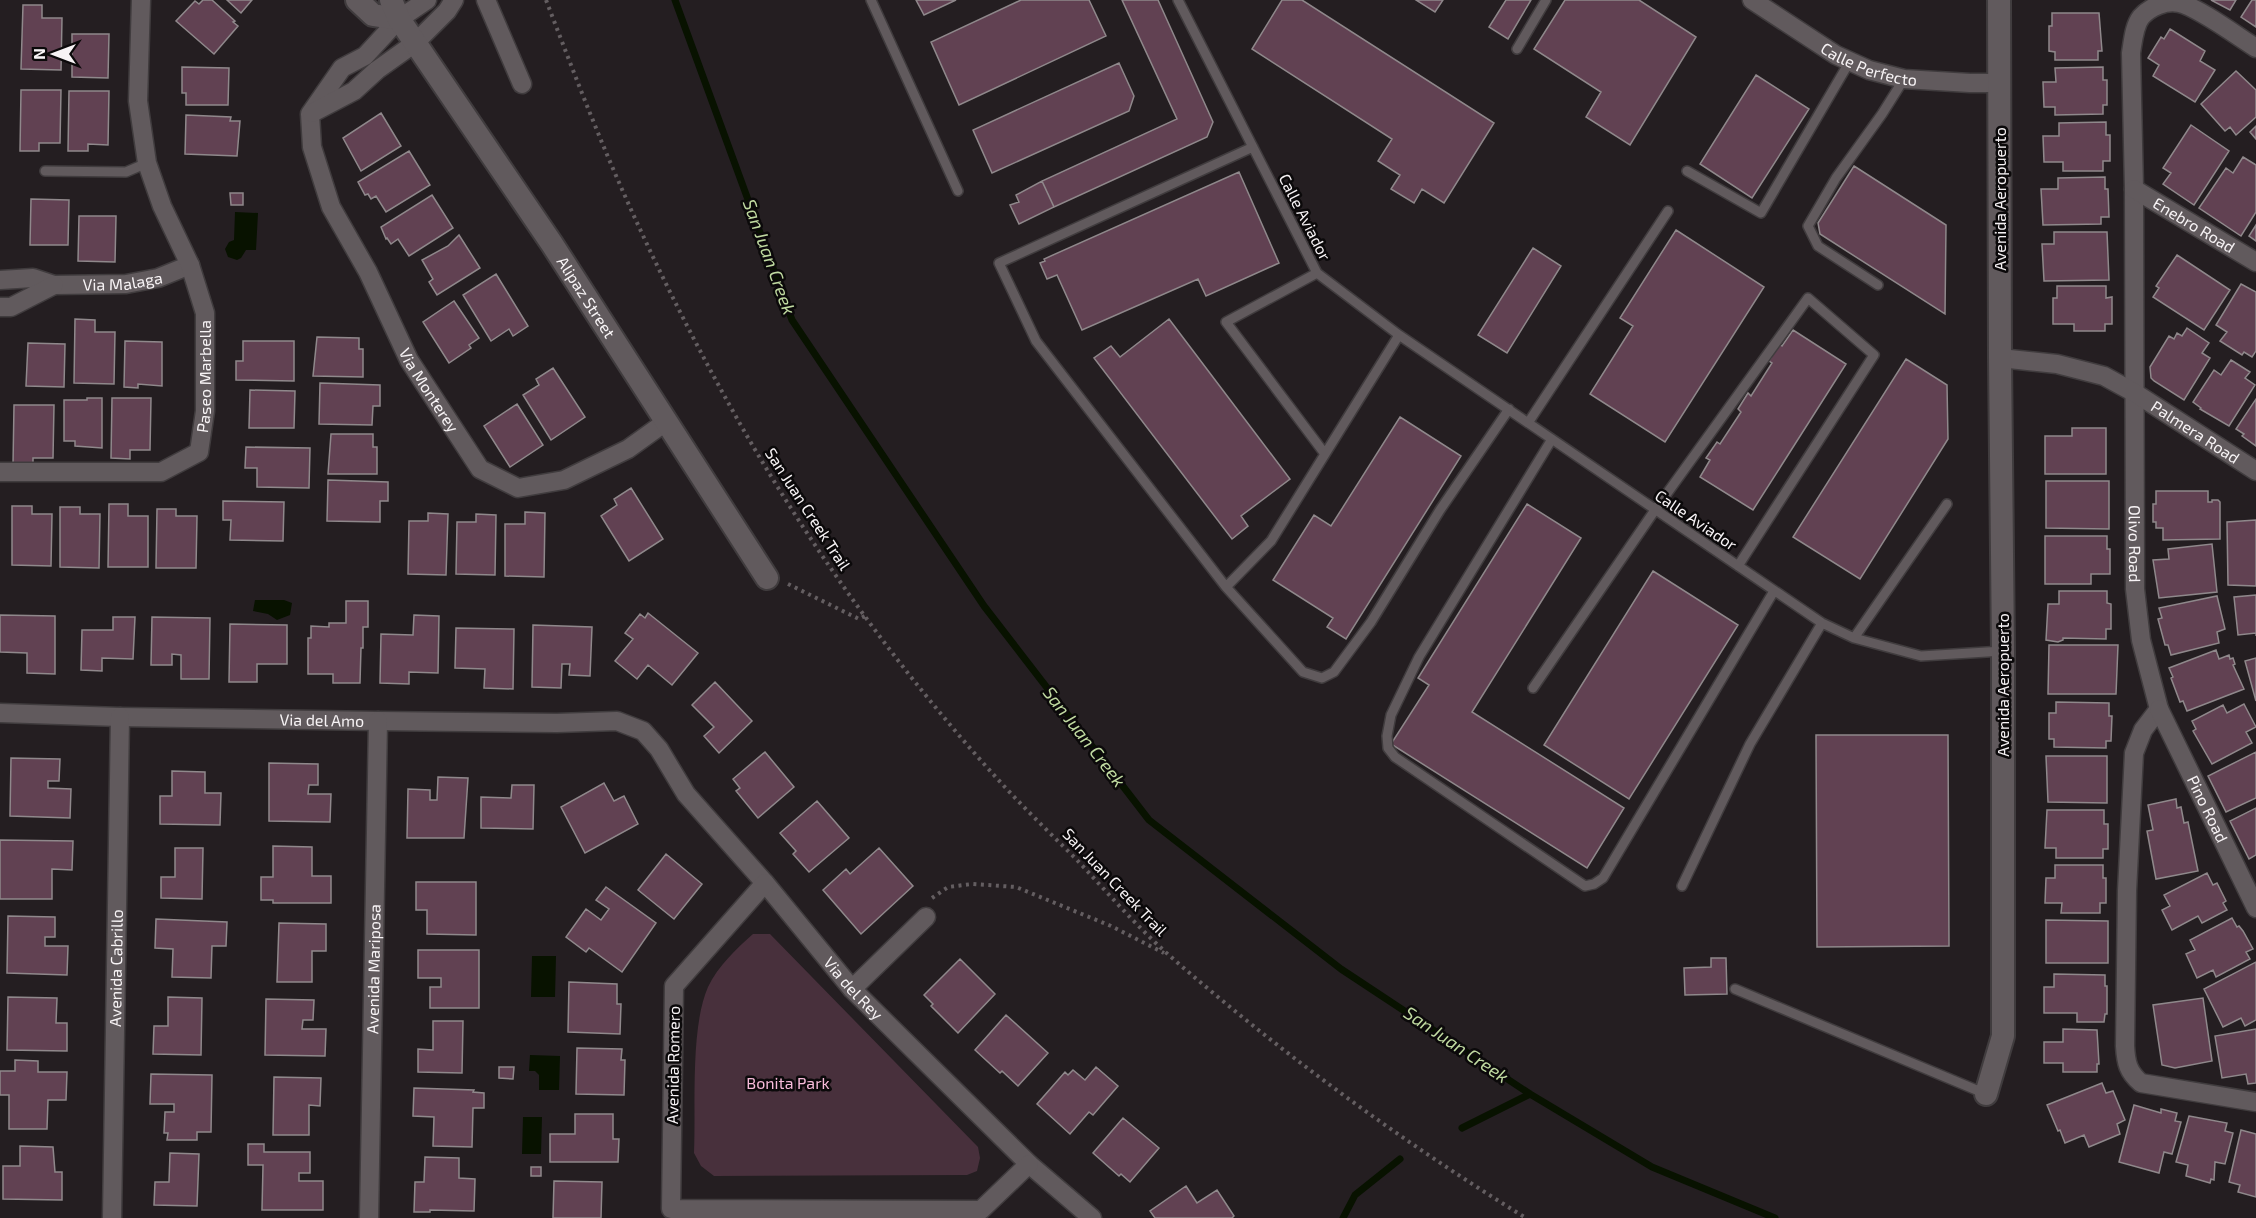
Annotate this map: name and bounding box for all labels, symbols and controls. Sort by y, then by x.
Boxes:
north arrow [24,24,84,84]
street label: Calle Perfecto [1818,38,1918,89]
text: N [29,48,48,60]
street label: Avenida Aeropuerto [1990,127,2009,271]
street label: Calle Aviador [1275,170,1336,264]
street label: Enebro Road [2150,193,2239,256]
water label: San Juan Creek [739,196,801,317]
street label: Alipaz Street [554,253,620,341]
street label: Via Malaga [83,267,164,294]
street label: Paseo Marbella [192,320,214,434]
street label: Via Monterey [396,345,464,436]
street label: Palmera Road [2148,396,2243,467]
street label: San Juan Creek Trail [762,444,855,574]
street label: Calle Aviador [1652,485,1741,554]
street label: Olivo Road [2126,505,2145,582]
street label: Avenida Aeropuerto [1993,613,2012,757]
water label: San Juan Creek [1039,682,1131,791]
street label: Via del Amo [280,709,364,730]
street label: Pino Road [2184,772,2232,845]
street label: San Juan Creek Trail [1059,824,1172,939]
street label: Avenida Mariposa [362,904,384,1034]
street label: Avenida Cabrillo [105,909,126,1027]
street label: Via del Rey [820,953,888,1024]
water label: San Juan Creek [1400,1001,1513,1087]
street label: Avenida Romero [662,1006,683,1124]
park label: Bonita Park [746,1073,830,1092]

